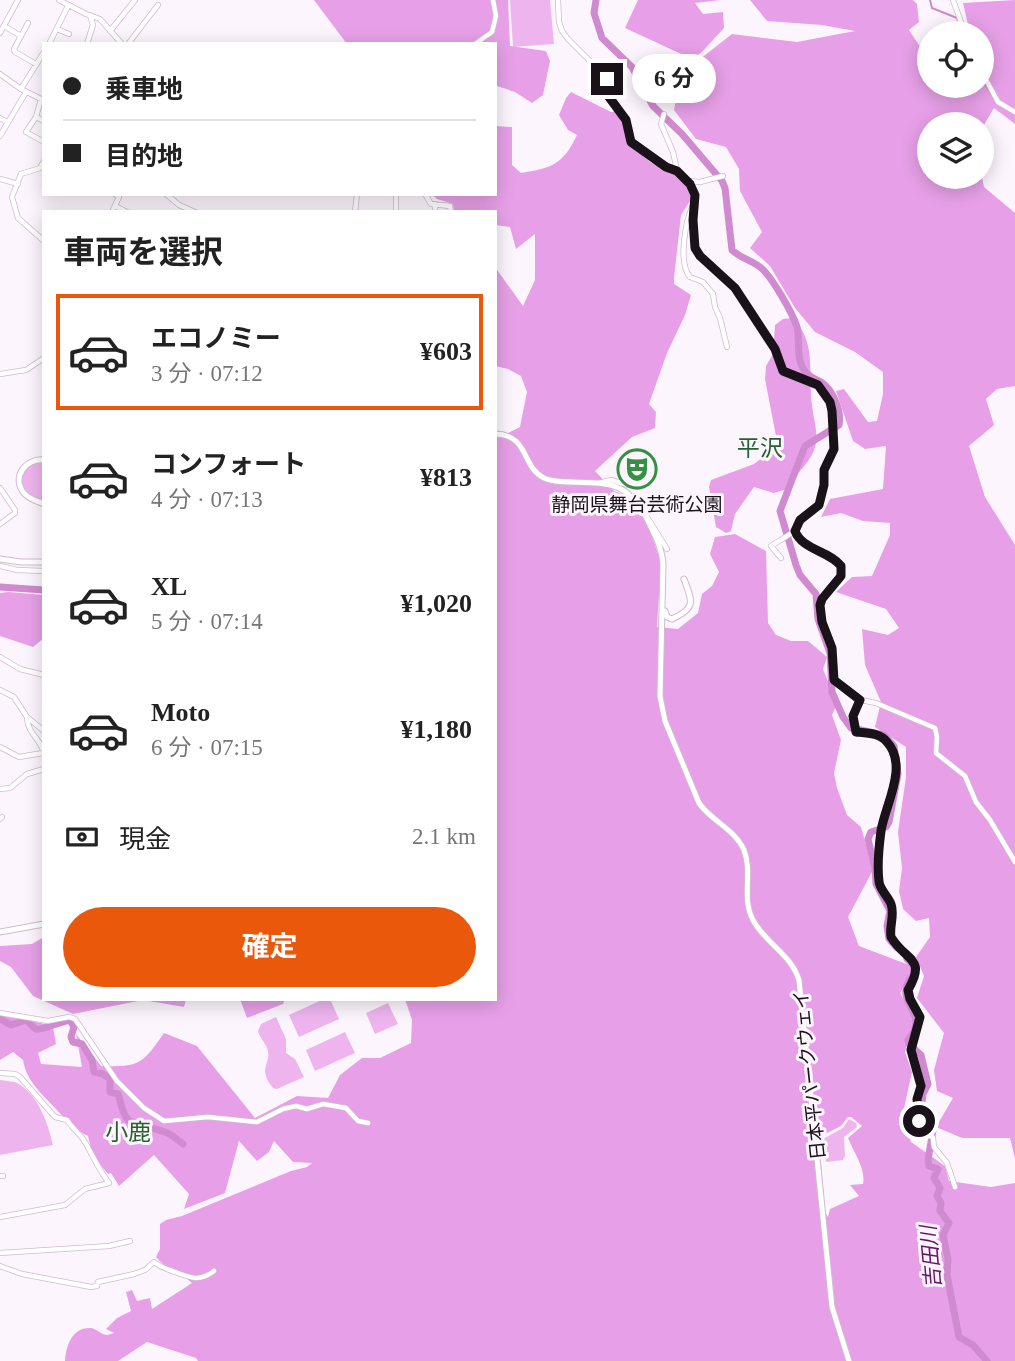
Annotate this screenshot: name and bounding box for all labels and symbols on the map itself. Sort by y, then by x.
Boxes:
callout: 6 分 [632,55,716,104]
route end [591,63,623,95]
district label: 平沢 [737,436,783,461]
theatre icon: 静岡県舞台芸術公園 [616,448,658,490]
place label: 静岡県舞台芸術公園 [551,494,723,515]
street label: 日本平パークウェイ [790,989,829,1161]
route start [903,1105,935,1137]
district label: 小鹿 [105,1120,151,1145]
water label: 吉田川 [916,1223,946,1289]

